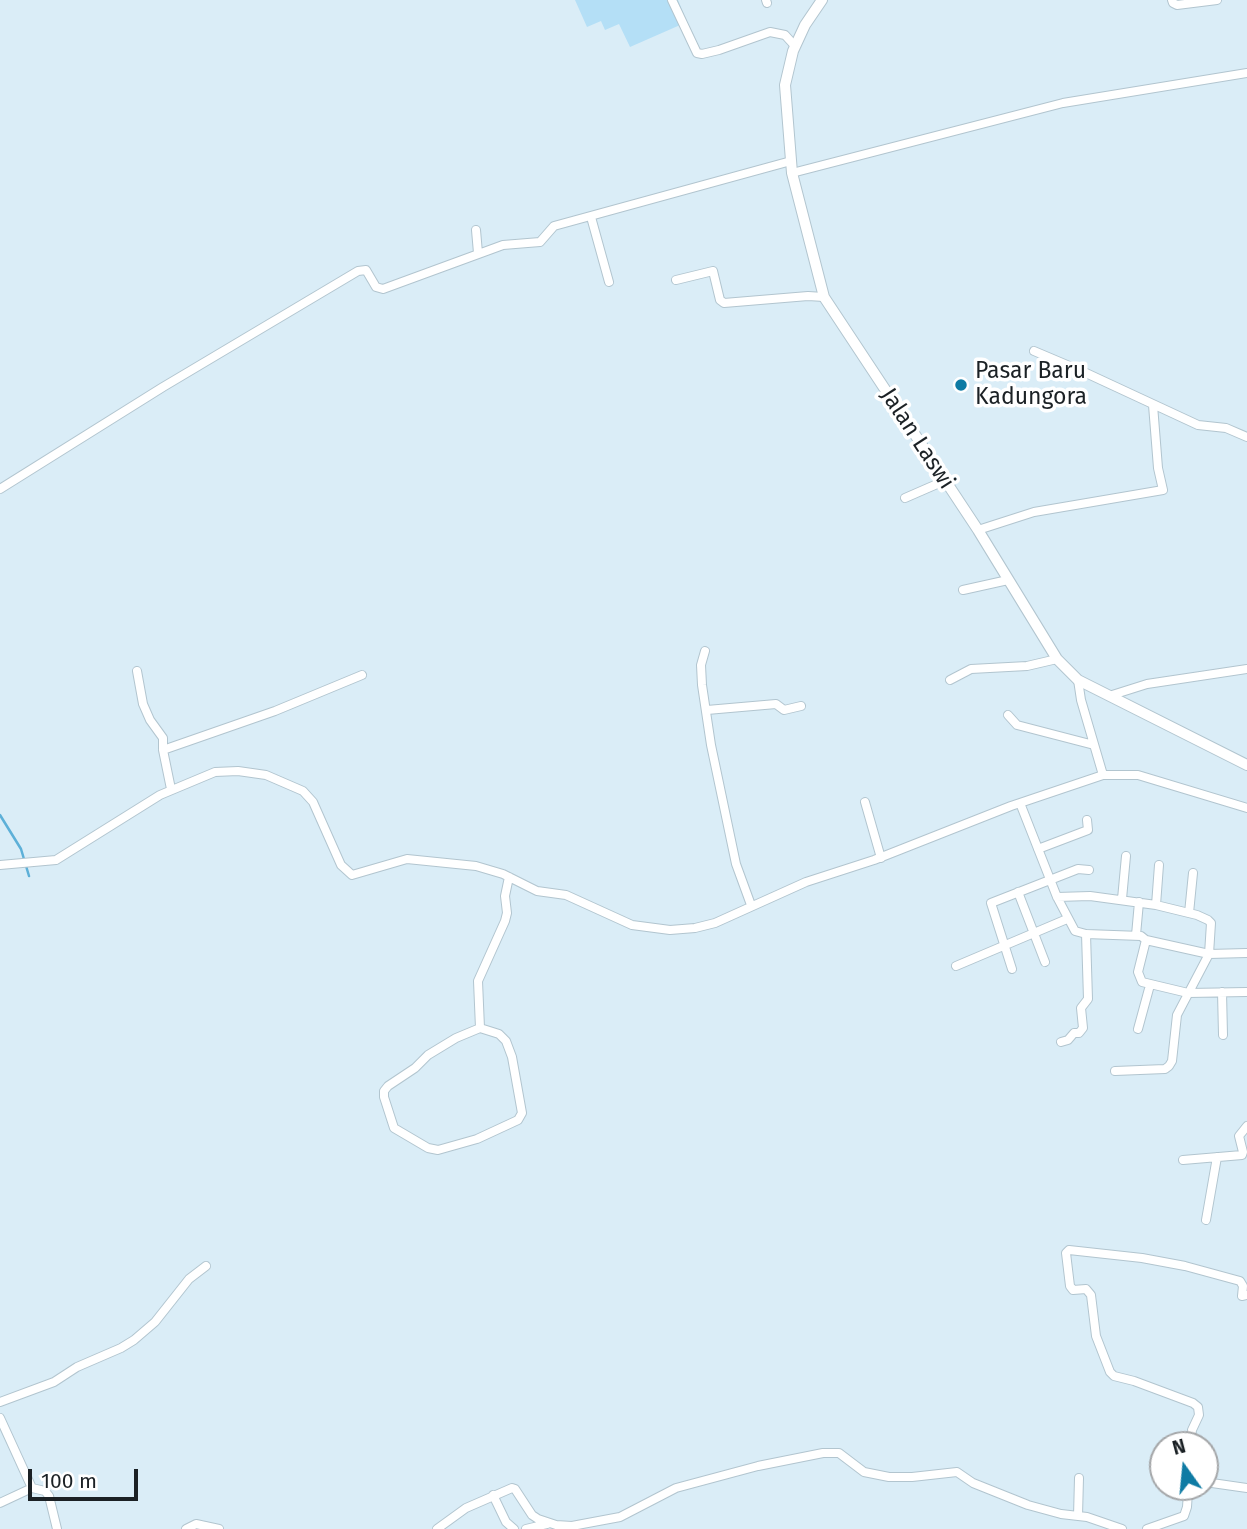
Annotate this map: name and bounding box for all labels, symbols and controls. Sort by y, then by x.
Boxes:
place label: Pasar Baru Kadungora [975,358,1087,412]
marker: Pasar Baru Kadungora [953,377,969,393]
street label: Jalan Laswi [874,383,960,495]
north arrow [1149,1431,1219,1501]
text: N [1170,1434,1188,1460]
scale bar [32,1456,142,1500]
text: 100 m [41,1468,97,1494]

